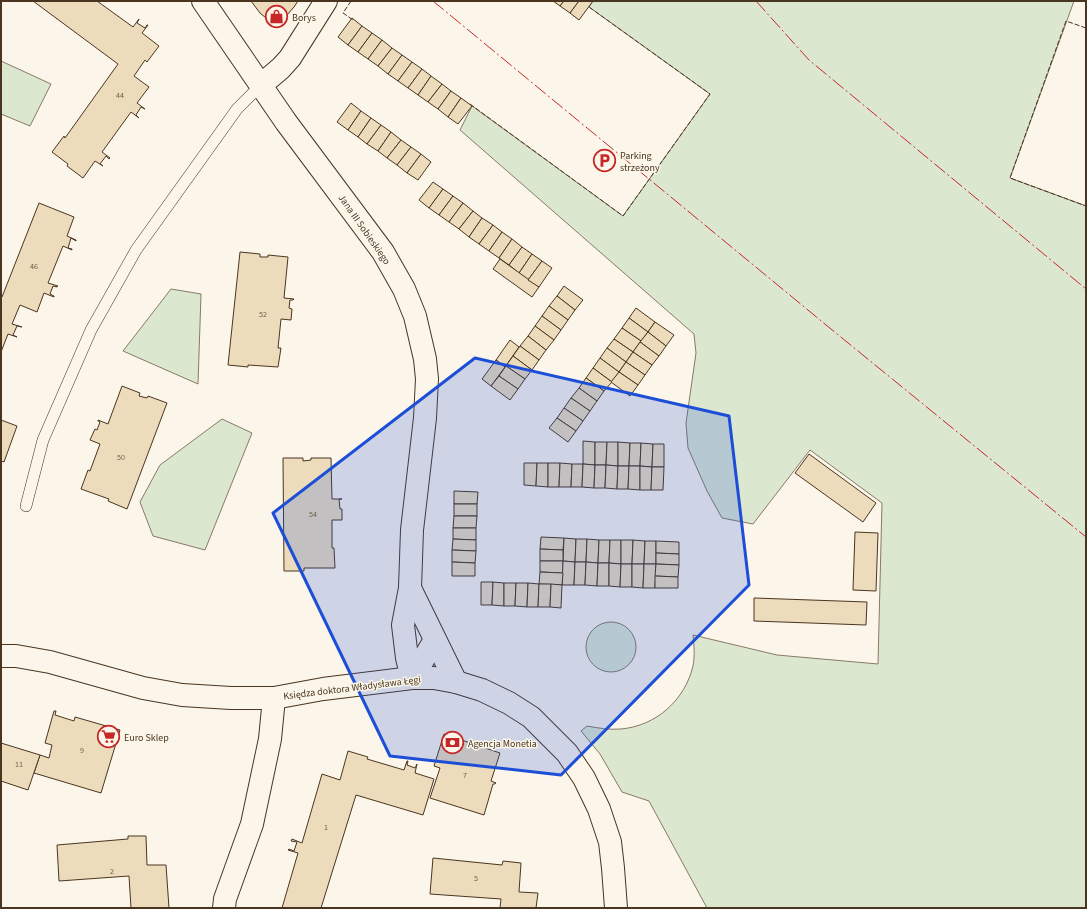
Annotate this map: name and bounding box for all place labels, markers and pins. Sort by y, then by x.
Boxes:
shop icon: Borys [263,4,289,30]
place label: Borys [292,11,316,25]
parking icon: Parking strzeżony [592,148,618,174]
place label: Parking strzeżony [620,149,660,175]
supermarket icon: Euro Sklep [95,724,121,750]
bank icon: Agencja Monetia [439,730,465,756]
place label: Euro Sklep [124,731,169,745]
place label: Agencja Monetia [468,737,537,751]

